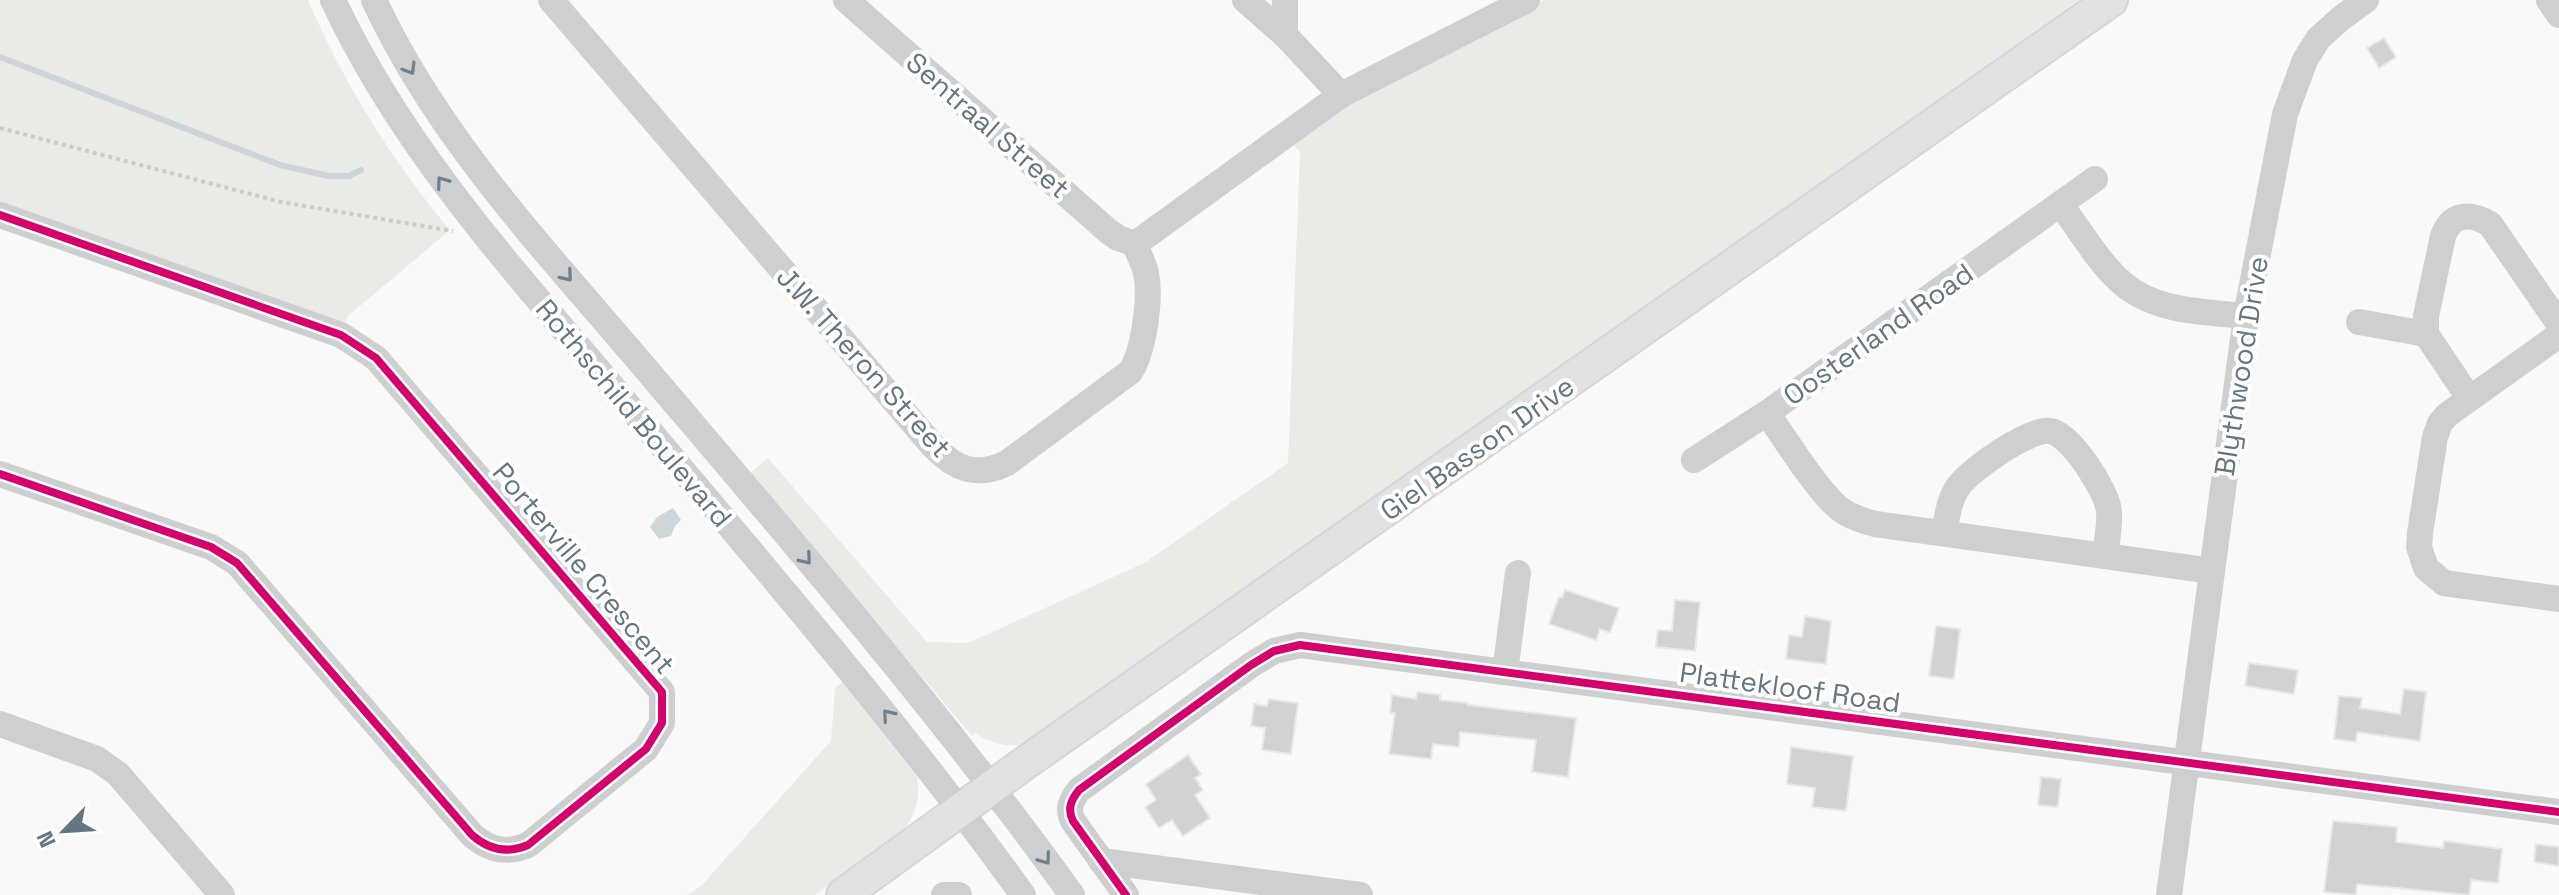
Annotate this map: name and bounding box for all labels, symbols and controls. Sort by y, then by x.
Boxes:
street label: Sentraal Street [899,44,1077,206]
one-way arrow [401,60,416,75]
one-way arrow [437,176,452,190]
street label: Blythwood Drive [2206,254,2276,478]
street label: Oosterland Road [1776,255,1980,413]
street label: J.W. Theron Street [769,259,959,465]
one-way arrow [557,266,572,281]
street label: Rothschild Boulevard [528,292,740,534]
street label: Giel Basson Drive [1373,368,1581,528]
street label: Porterville Crescent [485,455,683,681]
one-way arrow [796,550,811,565]
street label: Plattekloof Road [1677,654,1903,720]
one-way arrow [883,710,898,724]
north arrow [24,791,104,871]
text: N [30,827,62,852]
one-way arrow [1036,850,1050,864]

